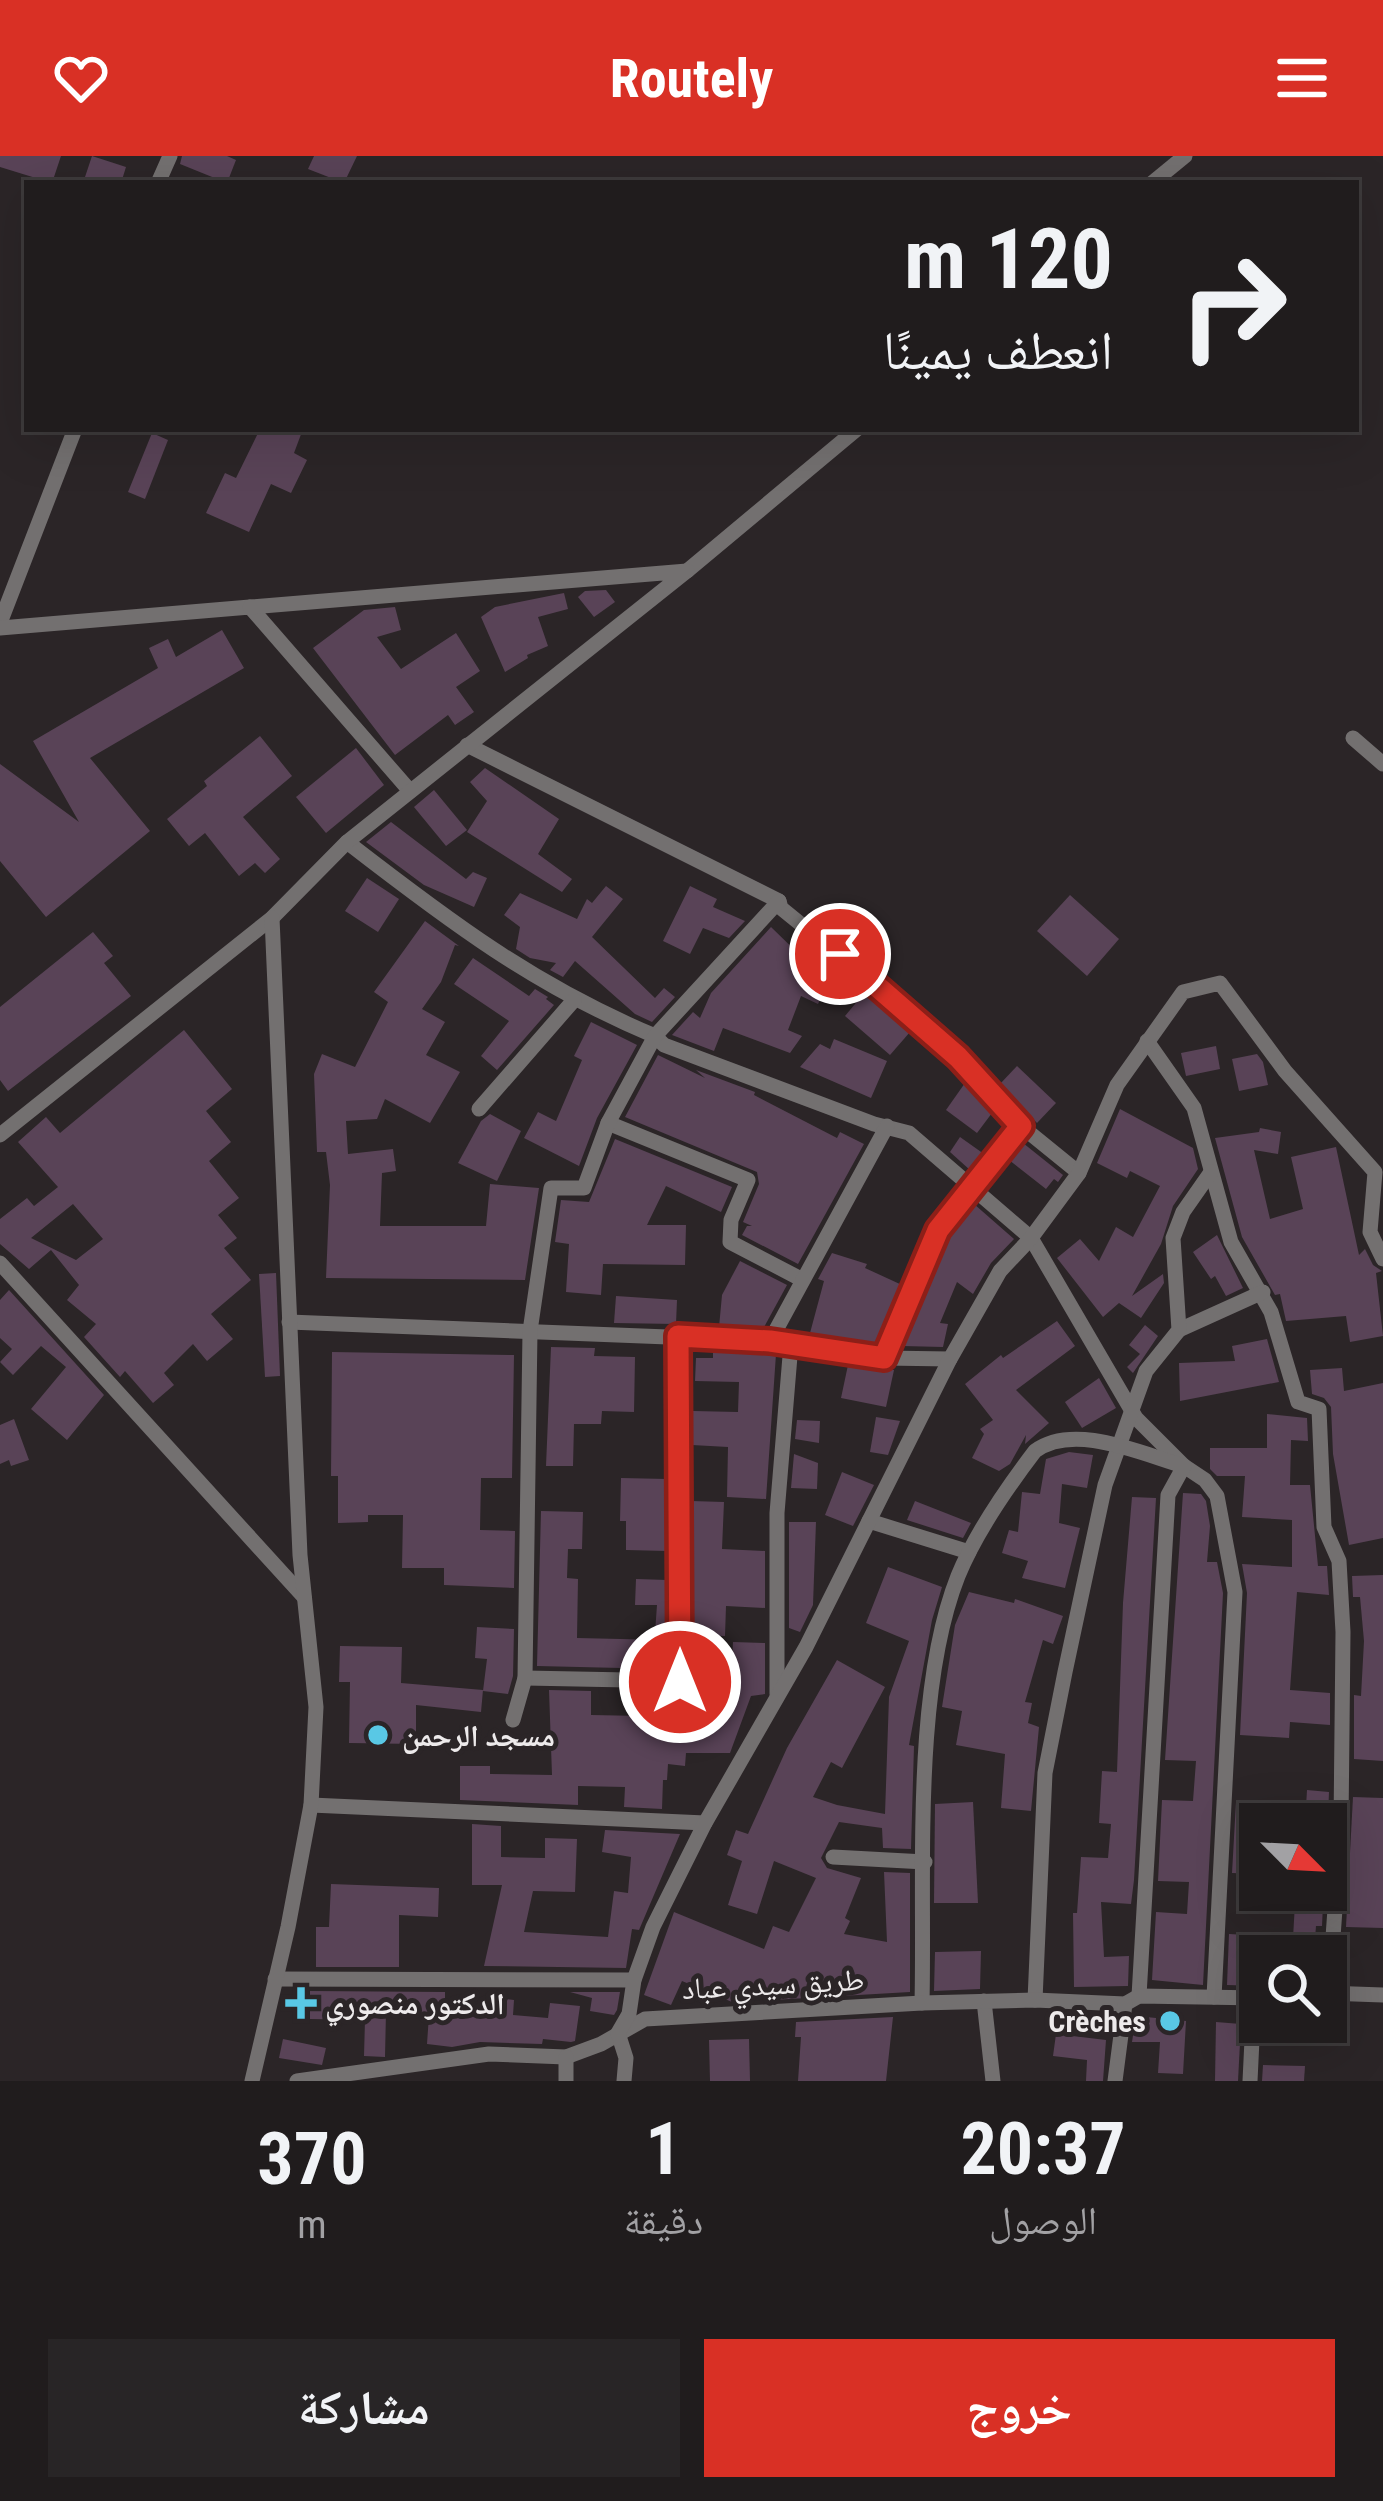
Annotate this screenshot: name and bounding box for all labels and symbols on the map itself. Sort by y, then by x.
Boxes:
pin [789,903,891,1005]
position arrow [617,1619,743,1745]
place label: مسجد الرحمن [402,1718,555,1754]
marker: مسجد الرحمن [365,1722,391,1748]
north arrow [1239,1803,1347,1911]
street label: طريق سيدي عباد [681,1962,865,2013]
place label: الدكتور منصوري [325,1986,505,2027]
marker: الدكتور منصوري [288,1990,314,2016]
place label: Crèches [1048,2004,1146,2039]
marker: Crèches [1157,2008,1183,2034]

